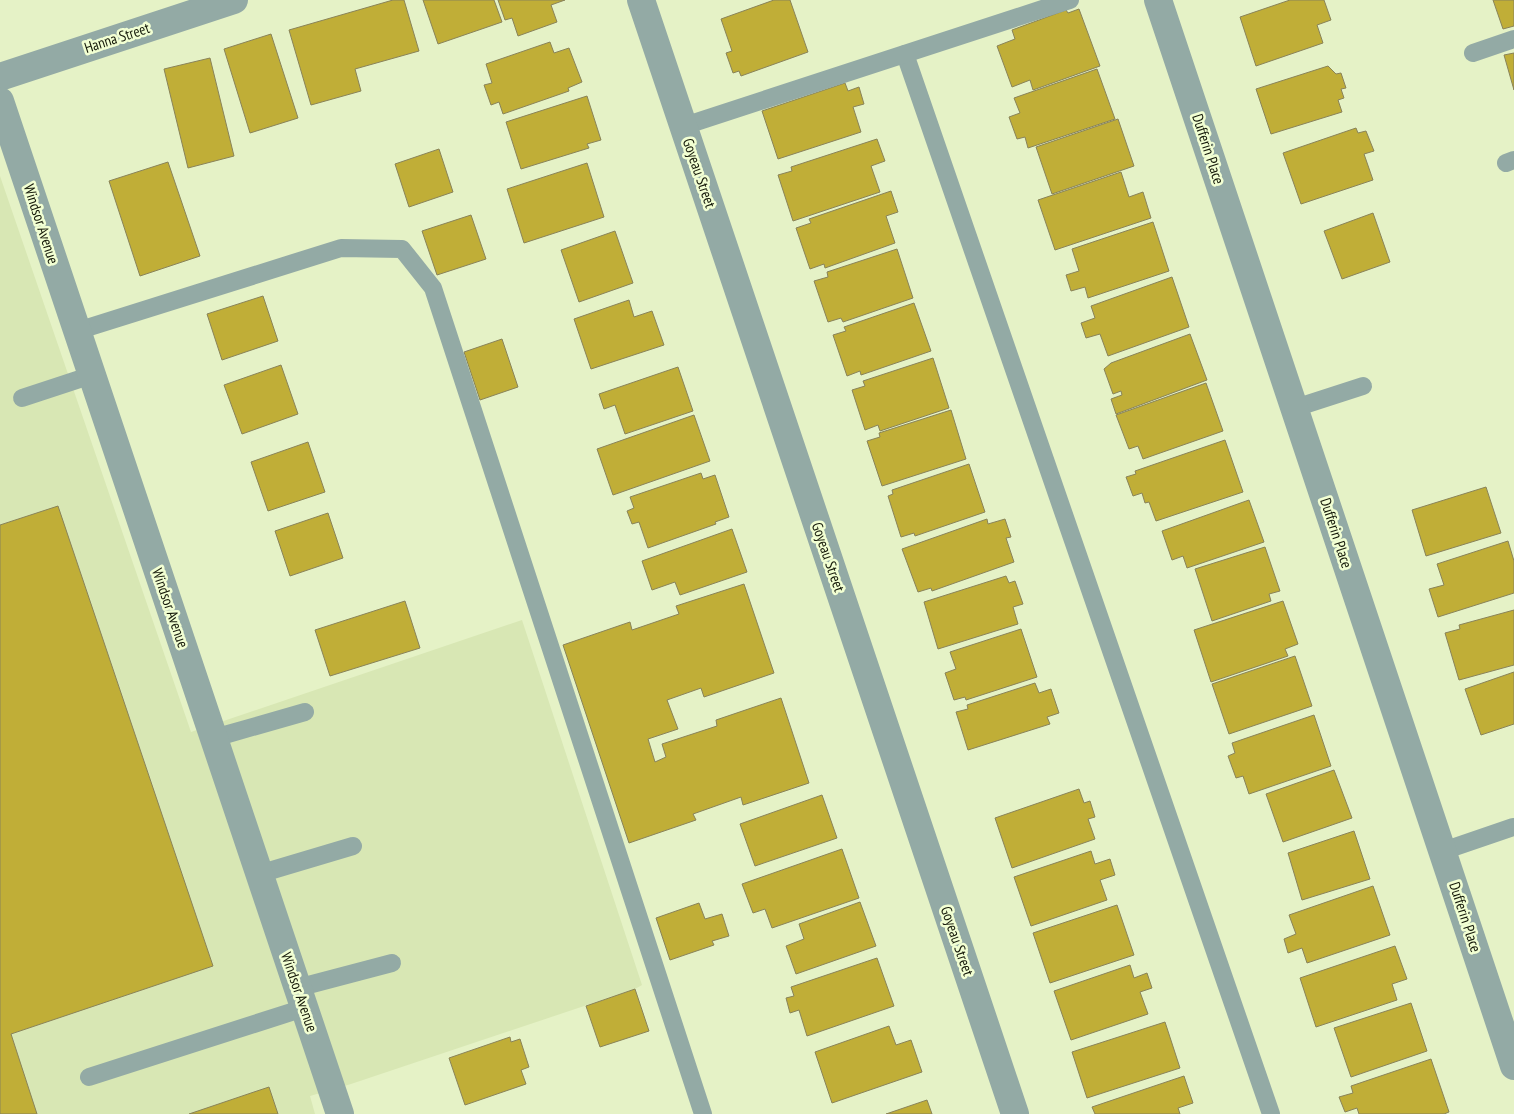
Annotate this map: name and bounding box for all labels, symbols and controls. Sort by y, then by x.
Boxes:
street label: Hanna Street [82,18,152,57]
street label: Dufferin Place [1188,111,1229,186]
street label: Goyeau Street [679,136,720,210]
street label: Windsor Avenue [20,182,63,266]
street label: Dufferin Place [1316,495,1357,570]
street label: Goyeau Street [808,520,849,594]
street label: Windsor Avenue [148,566,193,650]
street label: Dufferin Place [1445,879,1486,954]
street label: Goyeau Street [937,904,978,978]
street label: Windsor Avenue [277,950,322,1034]

